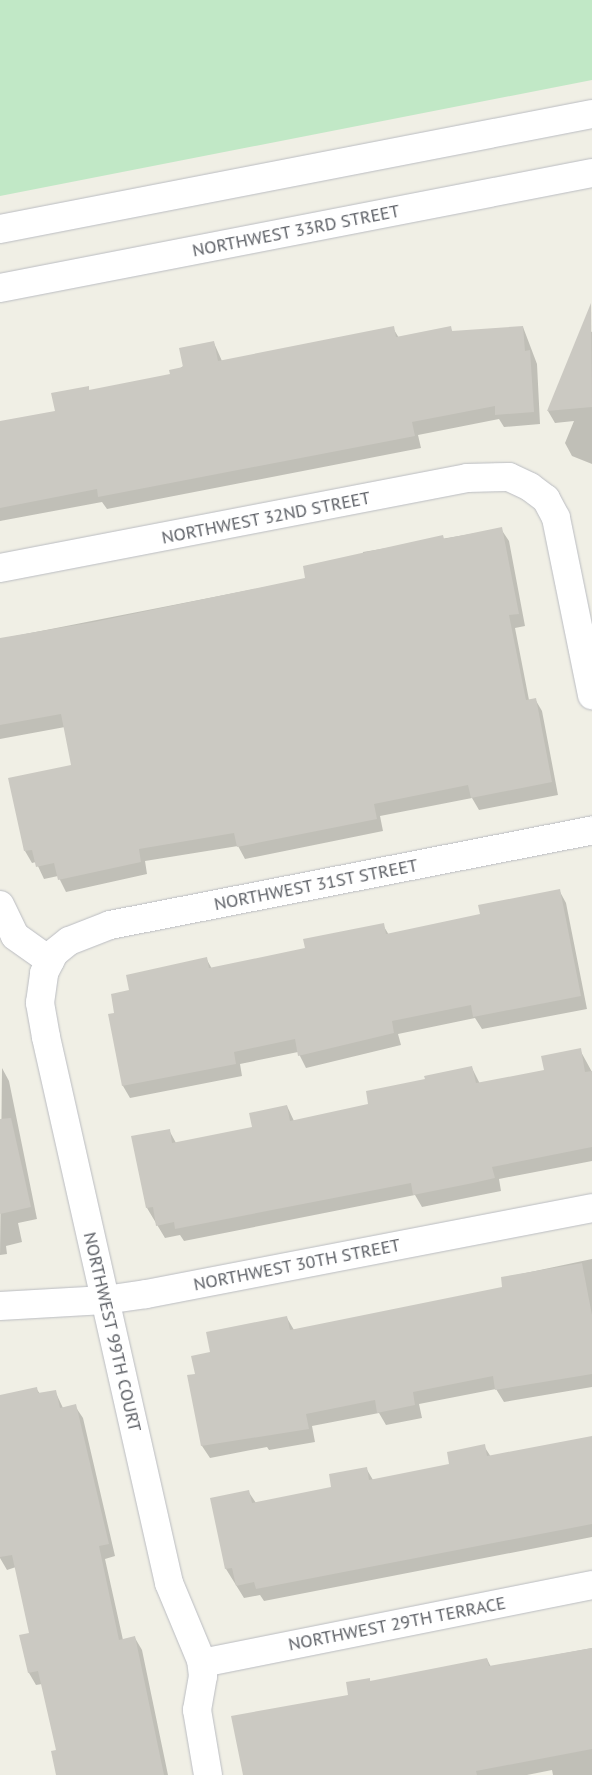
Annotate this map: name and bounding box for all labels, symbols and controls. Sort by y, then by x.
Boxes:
street label: NORTHWEST 33RD STREET [190,200,402,262]
street label: NORTHWEST 32ND STREET [159,487,373,549]
street label: NORTHWEST 31ST STREET [212,855,420,915]
street label: NORTHWEST 99TH COURT [78,1230,146,1434]
street label: NORTHWEST 30TH STREET [191,1234,403,1296]
street label: NORTHWEST 29TH TERRACE [286,1592,508,1656]

